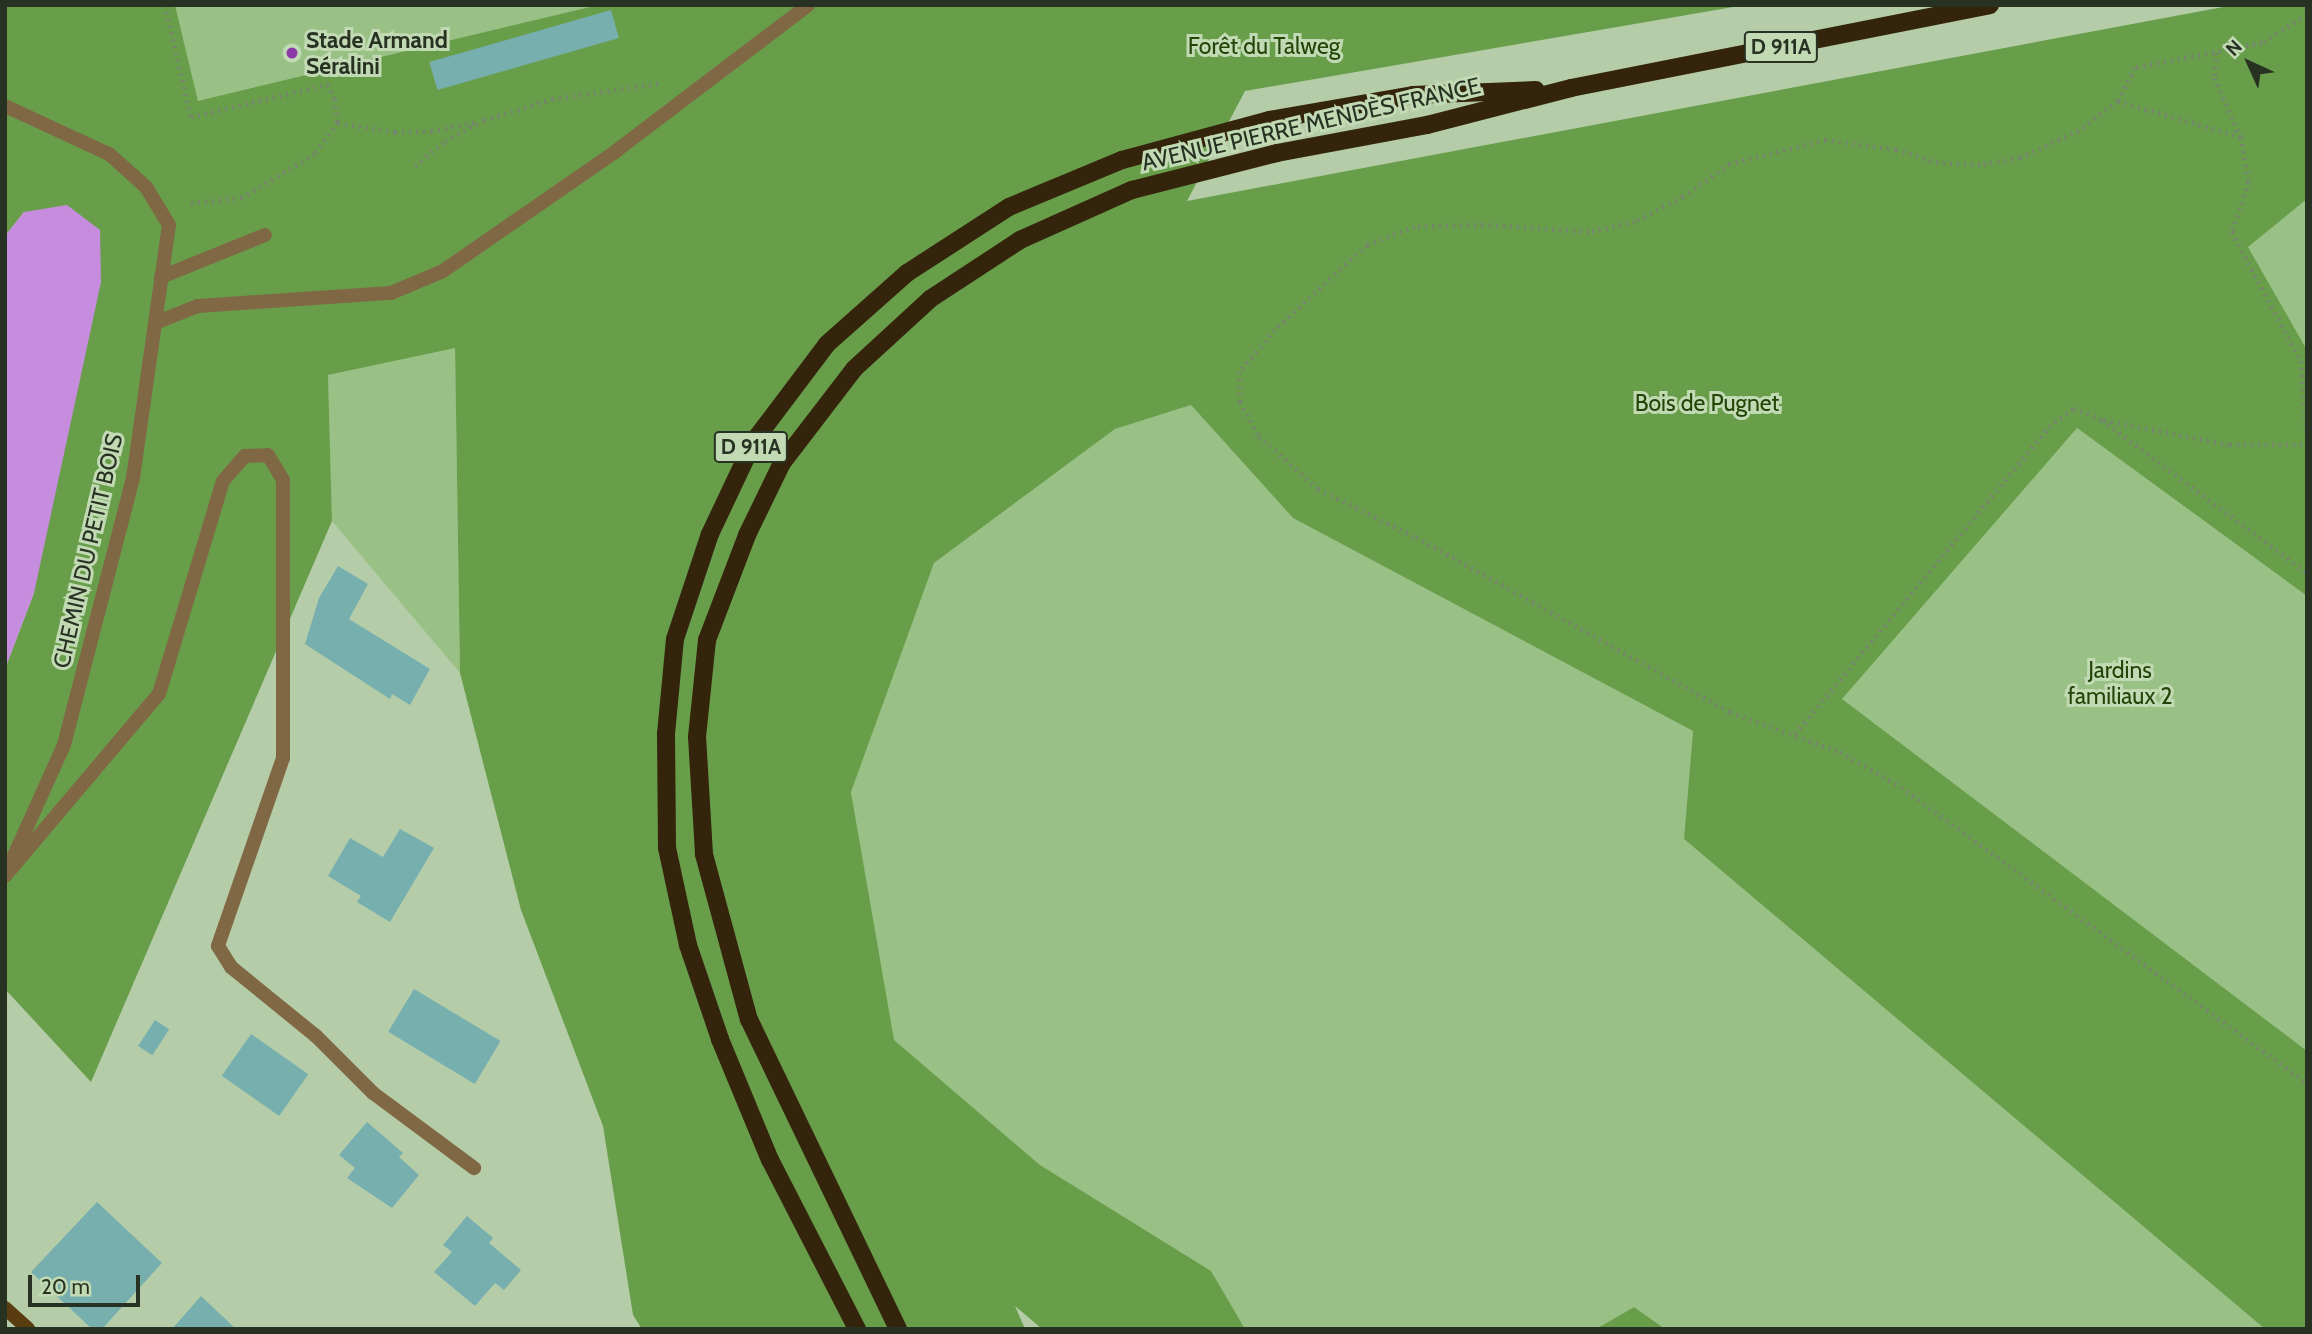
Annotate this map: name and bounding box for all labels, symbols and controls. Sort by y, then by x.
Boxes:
place label: Stade Armand Séralini [306,26,448,80]
north arrow [2214,28,2284,98]
road number: D 911A [1742,30,1820,64]
park label: Forêt du Talweg [1188,32,1340,60]
text: N [2221,35,2247,61]
marker: Stade Armand Séralini [284,45,300,61]
street label: AVENUE PIERRE MENDÈS FRANCE [1139,72,1483,176]
park label: Bois de Pugnet [1635,389,1779,417]
road number: D 911A [712,430,790,464]
street label: CHEMIN DU PETIT BOIS [48,431,128,671]
park label: Jardins familiaux 2 [2067,656,2173,710]
scale bar [32,1260,144,1304]
text: 20 m [41,1274,90,1299]

